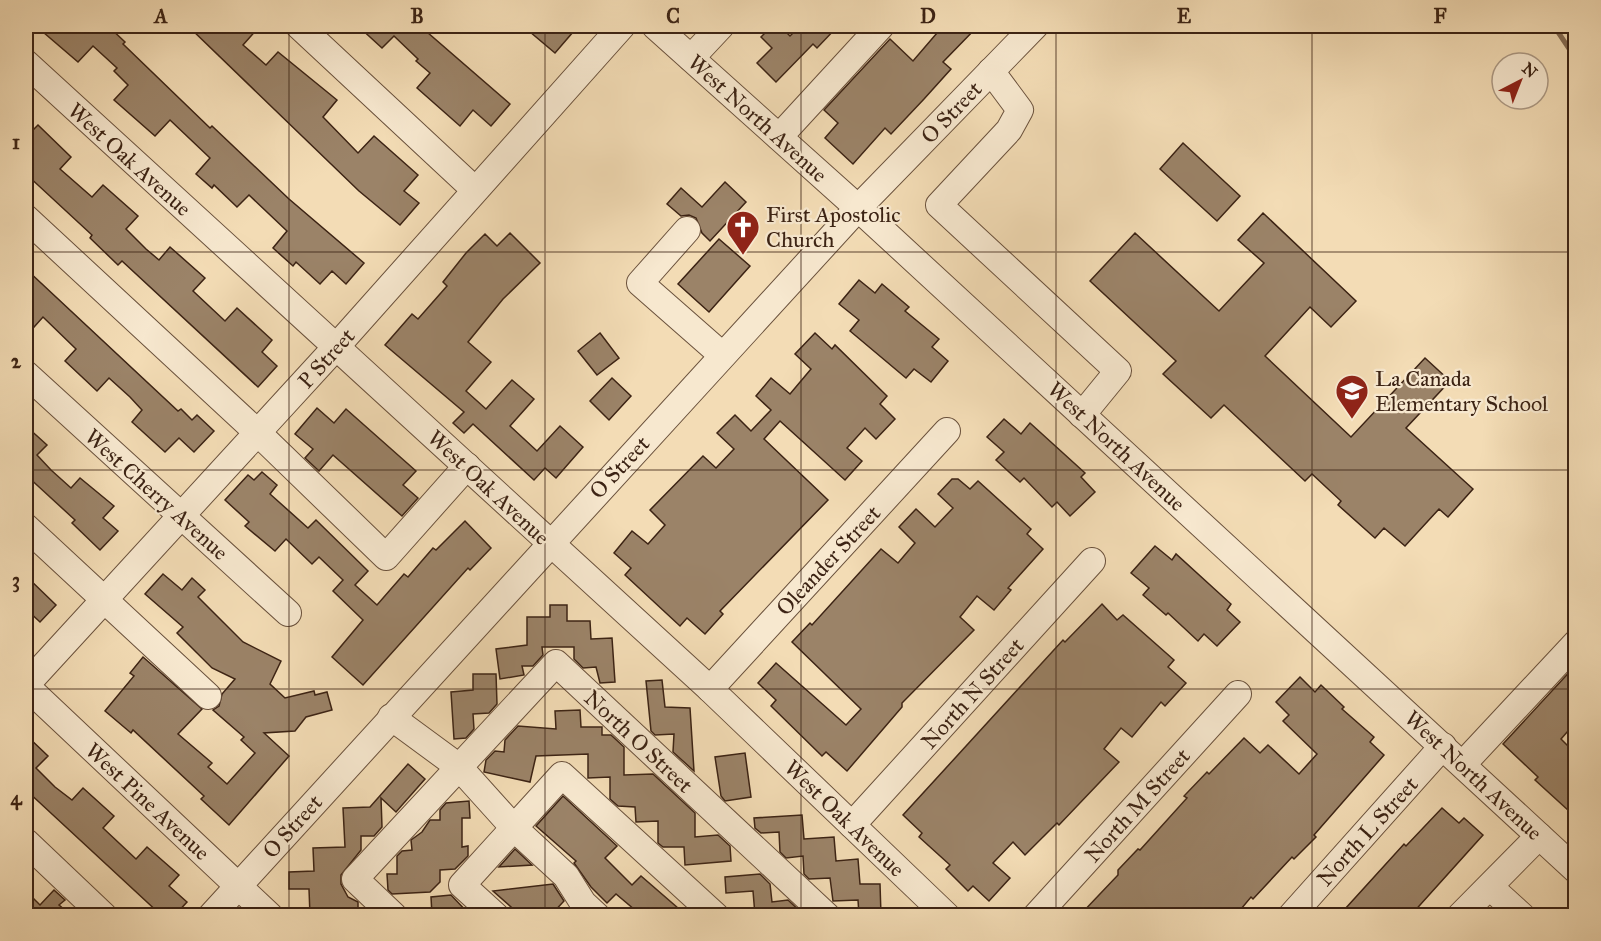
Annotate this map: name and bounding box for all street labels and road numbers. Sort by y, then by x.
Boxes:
street label: West North Avenue [682,49,833,188]
street label: O Street [915,75,988,149]
street label: West Oak Avenue [62,97,197,222]
street label: P Street [292,322,361,394]
street label: West North Avenue [1042,376,1191,517]
street label: West Cherry Avenue [79,423,234,566]
street label: West Oak Avenue [422,424,555,551]
street label: O Street [584,430,655,504]
street label: Oleander Street [770,499,886,621]
street label: North N Street [915,632,1030,755]
street label: North O Street [579,684,699,799]
street label: West North Avenue [1399,705,1548,846]
street label: West Pine Avenue [80,737,215,866]
street label: North M Street [1079,742,1196,868]
street label: West Oak Avenue [779,754,910,883]
street label: North L Street [1311,771,1424,892]
street label: O Street [257,789,328,864]

